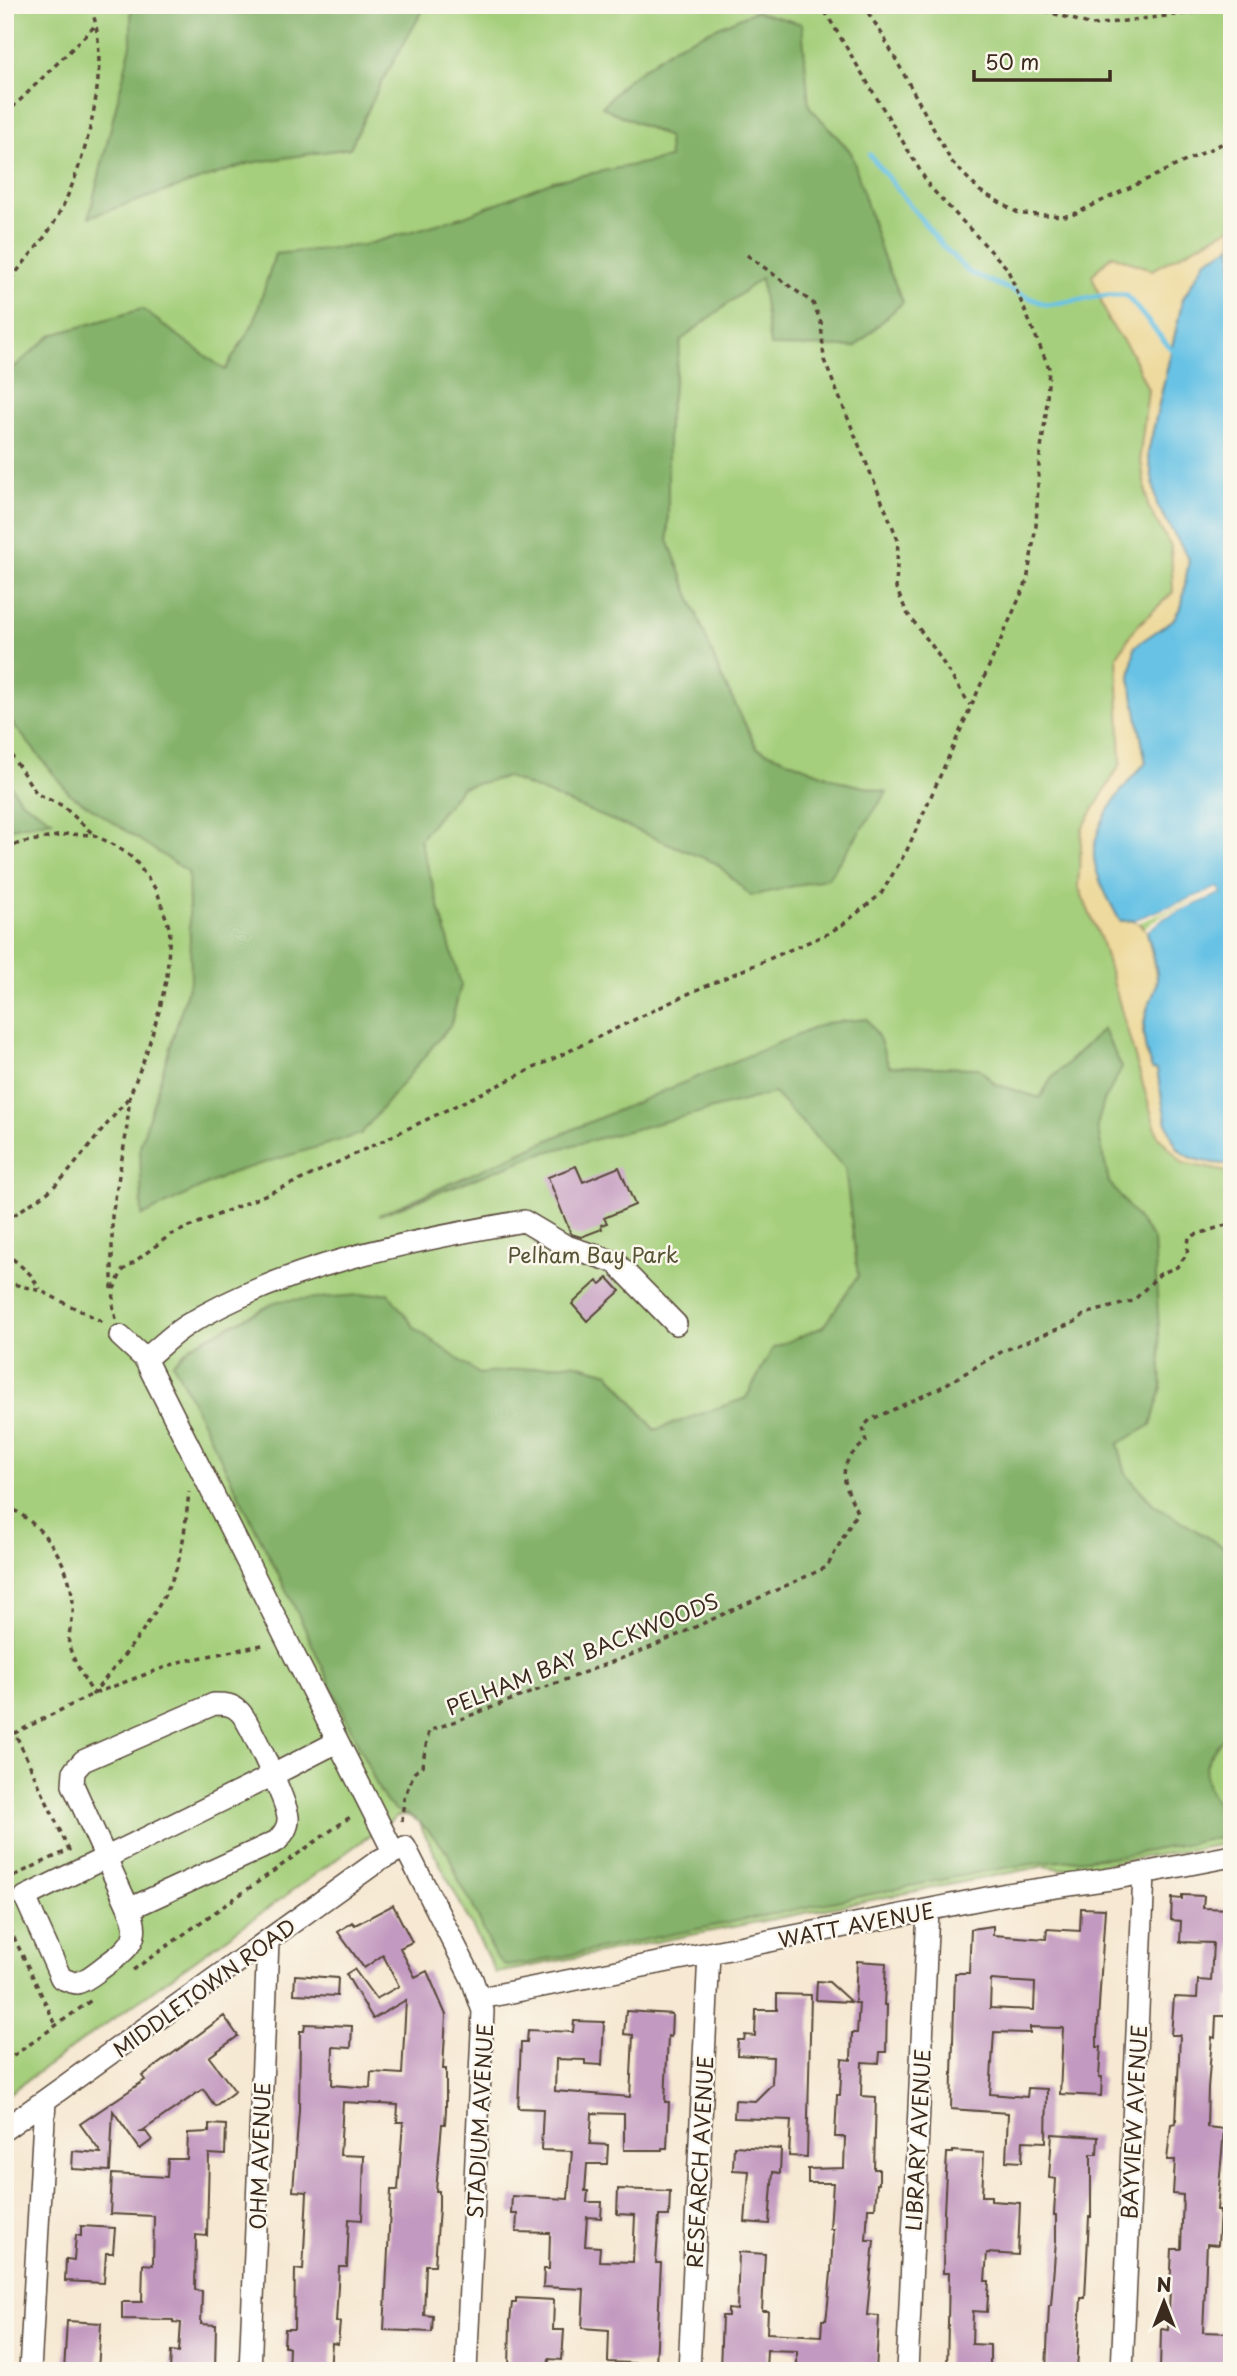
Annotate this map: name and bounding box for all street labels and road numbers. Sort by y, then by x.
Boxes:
street label: PELHAM BAY BACKWOODS [441,1584,723,1722]
street label: WATT AVENUE [775,1893,937,1955]
street label: MIDDLETOWN ROAD [106,1910,302,2064]
street label: STADIUM AVENUE [458,2023,500,2219]
street label: BAYVIEW AVENUE [1112,2024,1154,2220]
street label: LIBRARY AVENUE [896,2048,938,2232]
street label: RESEARCH AVENUE [677,2055,721,2269]
street label: OHM AVENUE [240,2082,278,2230]

